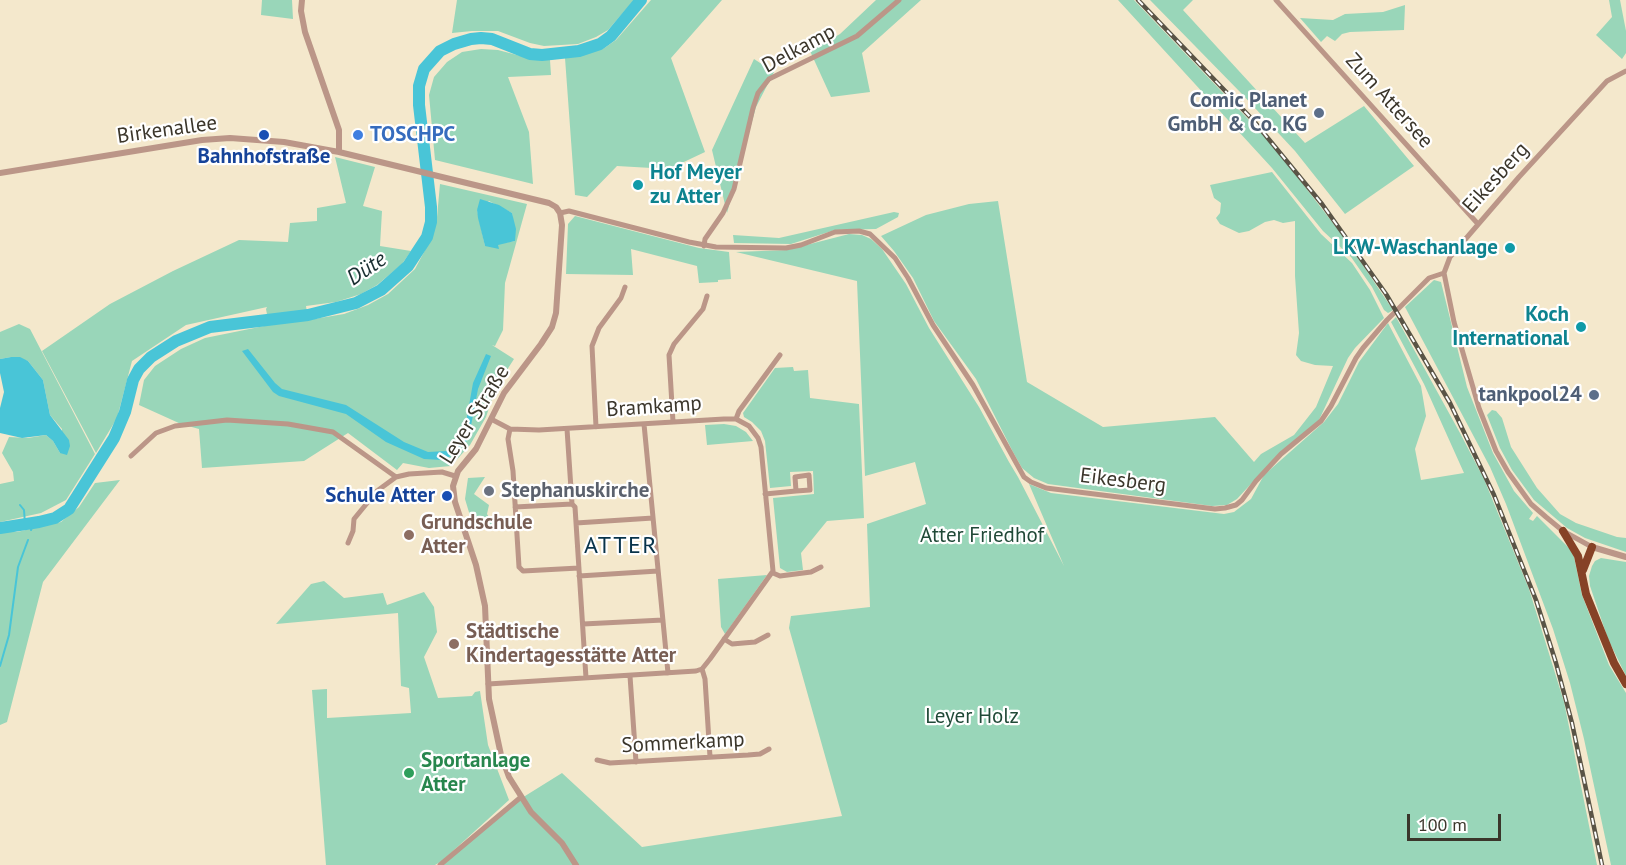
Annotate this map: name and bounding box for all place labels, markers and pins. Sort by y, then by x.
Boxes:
place label: Comic Planet GmbH & Co. KG [1167,88,1307,138]
marker: Comic Planet GmbH & Co. KG [1312,106,1326,120]
place label: TOSCHPC [370,122,455,148]
marker: Bahnhofstraße [257,128,271,142]
marker: TOSCHPC [351,128,365,142]
place label: Bahnhofstraße [198,144,330,170]
place label: Hof Meyer zu Atter [650,160,742,210]
marker: Hof Meyer zu Atter [631,178,645,192]
place label: LKW-Waschanlage [1333,235,1498,261]
marker: LKW-Waschanlage [1503,241,1517,255]
place label: Koch International [1452,302,1569,352]
marker: Koch International [1574,320,1588,334]
place label: tankpool24 [1479,382,1582,408]
marker: tankpool24 [1587,388,1601,402]
place label: Stephanuskirche [501,478,649,504]
place label: Schule Atter [325,483,435,509]
marker: Stephanuskirche [482,484,496,498]
marker: Schule Atter [440,489,454,503]
place label: Grundschule Atter [421,510,533,560]
marker: Grundschule Atter [402,528,416,542]
place label: Städtische Kindertagesstätte Atter [466,619,676,669]
marker: Städtische Kindertagesstätte Atter [447,637,461,651]
place label: Sportanlage Atter [421,748,530,798]
marker: Sportanlage Atter [402,766,416,780]

